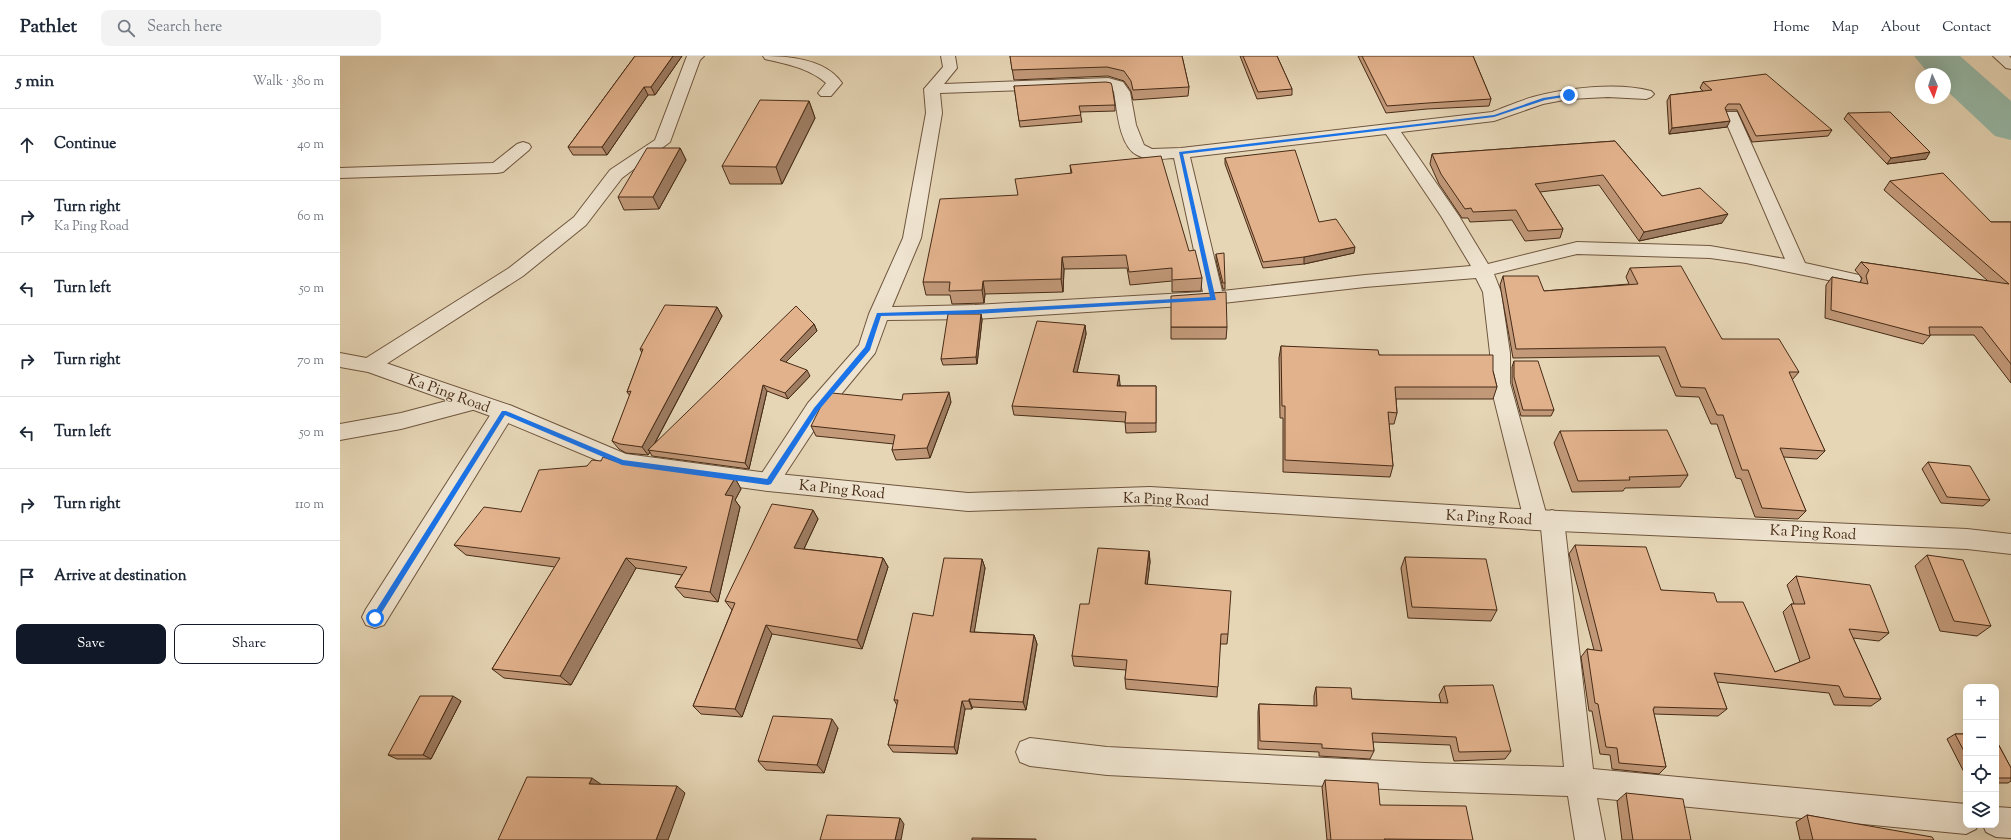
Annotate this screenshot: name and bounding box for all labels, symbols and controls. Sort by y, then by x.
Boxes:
search box [101,10,381,46]
text: Pathlet [20,14,77,41]
icon: search [115,17,137,39]
text: Search here [147,17,222,38]
text: Home [1773,18,1810,38]
text: Map [1832,18,1859,38]
text: About [1881,18,1920,38]
text: Contact [1942,18,1991,38]
north arrow [1915,68,1951,104]
text: 5 min [16,70,54,94]
text: Walk · 380 m [253,73,324,91]
route end [1560,86,1578,104]
icon: ahead [16,134,38,156]
text: Continue [54,134,116,155]
text: 40 m [297,136,324,154]
text: Turn right [54,197,120,218]
icon: right [16,206,38,228]
text: 60 m [297,208,324,226]
text: Ka Ping Road [54,218,129,236]
icon: left [16,278,38,300]
text: Turn left [54,278,111,299]
text: 50 m [299,280,324,298]
icon: right [16,350,38,372]
text: Turn right [54,350,120,371]
text: 70 m [297,352,324,370]
street label: Ka Ping Road [404,370,493,419]
icon: left [16,422,38,444]
text: Turn left [54,422,111,443]
text: 50 m [299,424,324,442]
street label: Ka Ping Road [798,476,886,506]
street label: Ka Ping Road [1122,488,1210,513]
icon: right [16,494,38,516]
text: Turn right [54,494,120,515]
text: 110 m [295,496,324,514]
street label: Ka Ping Road [1445,506,1533,531]
street label: Ka Ping Road [1769,521,1857,546]
icon: arrive [16,566,38,588]
text: Arrive at destination [54,566,187,587]
route start [366,609,384,627]
button: Save [16,624,166,664]
button: Share [174,624,324,664]
map controls [1963,684,1999,828]
button: + [1963,684,1999,720]
button: − [1963,720,1999,756]
button: locate [1963,756,1999,792]
button: layers [1963,792,1999,828]

